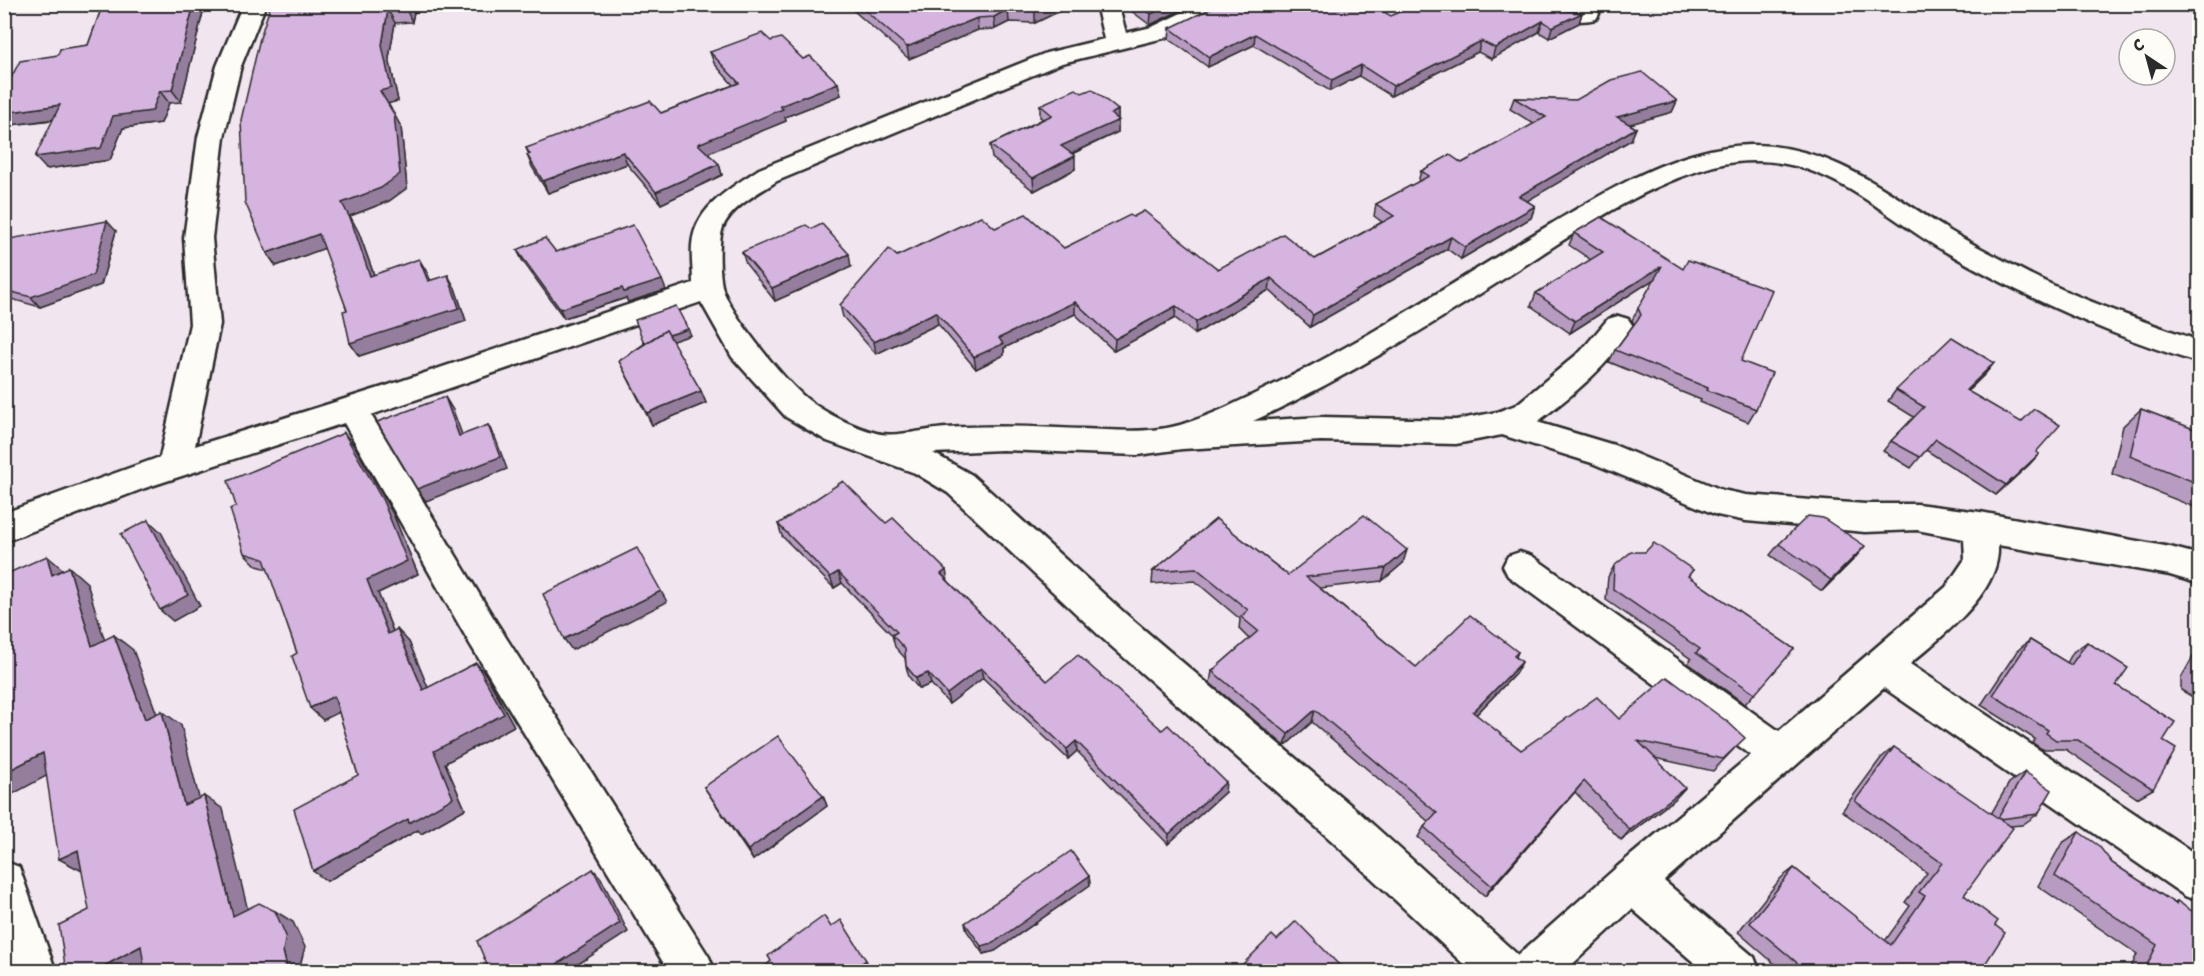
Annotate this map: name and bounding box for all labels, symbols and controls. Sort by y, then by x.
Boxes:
north arrow [2117,27,2177,87]
text: С [2128,34,2149,57]

